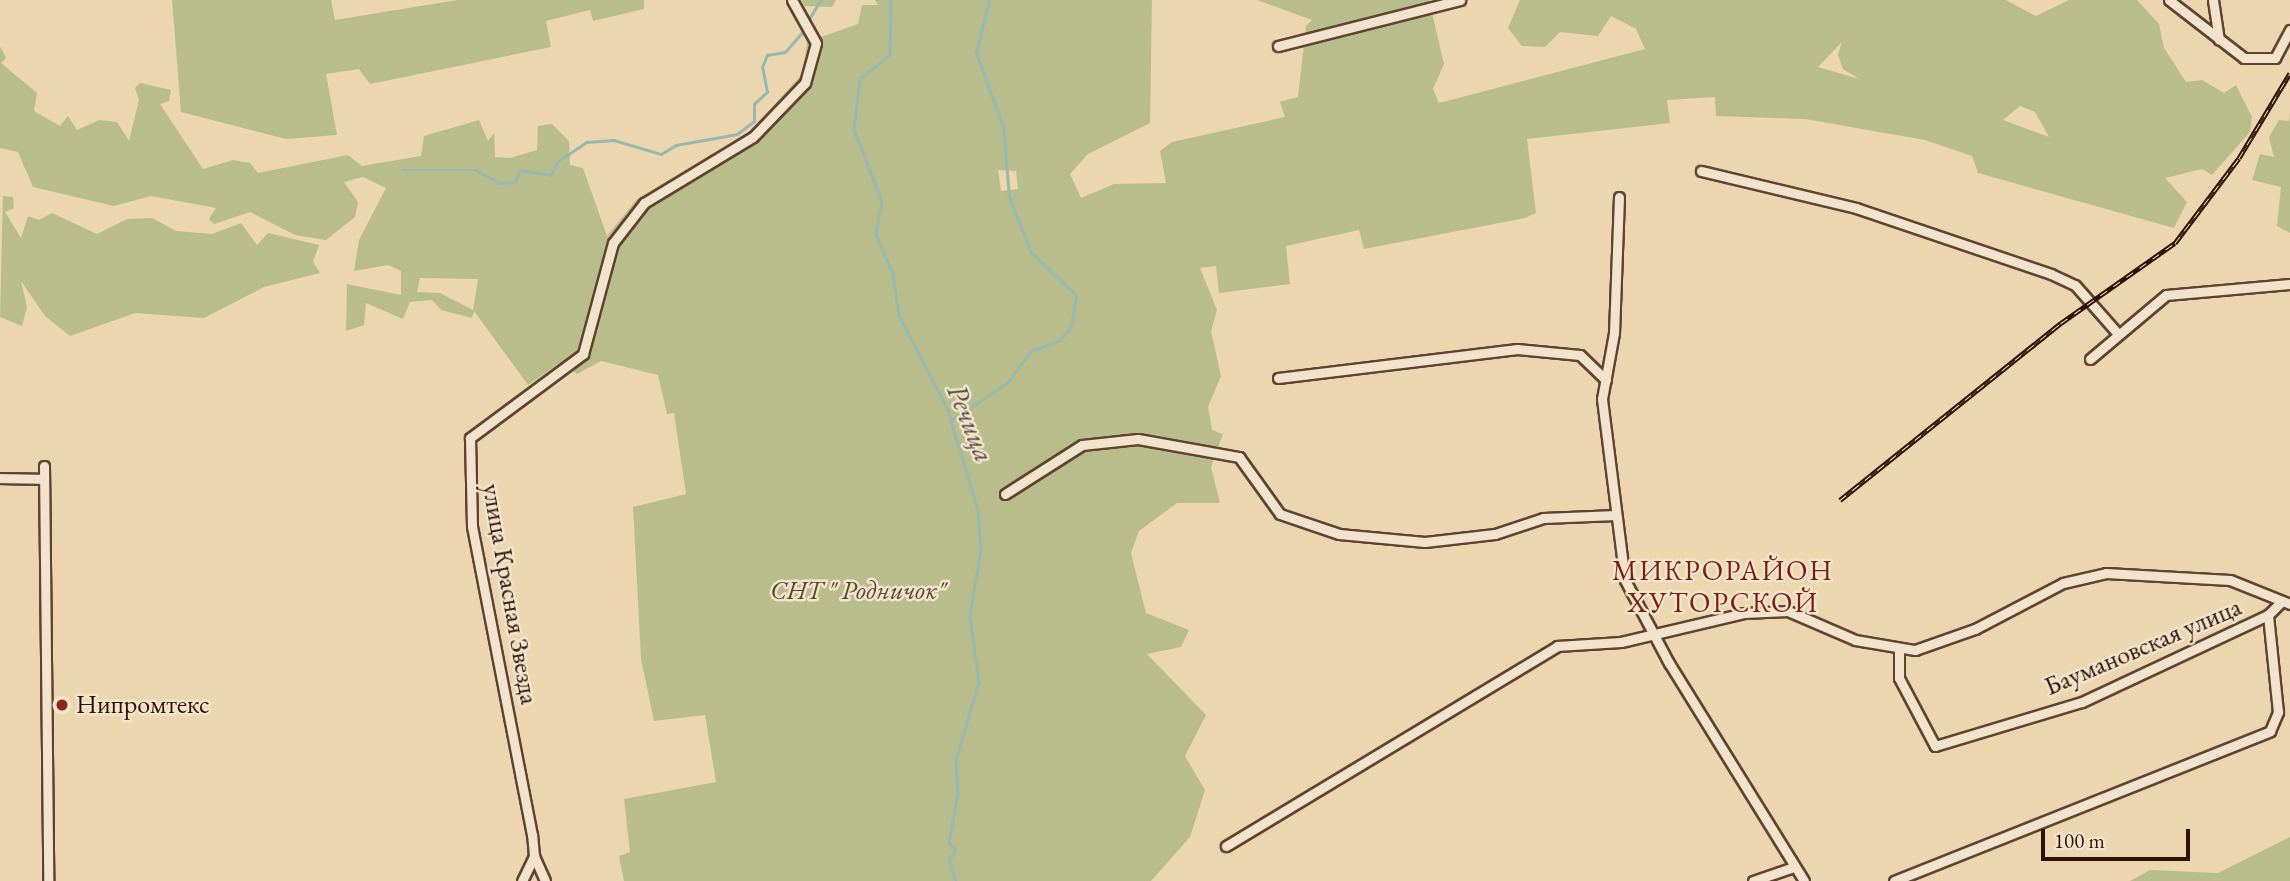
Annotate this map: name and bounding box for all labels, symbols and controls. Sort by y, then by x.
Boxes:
water label: Речица [940,379,1002,467]
street label: улица Красная Звезда [475,481,545,707]
district label: МИКРОРАЙОН ХУТОРСКОЙ [1613,553,1833,619]
park label: СНТ " Родничок" [770,575,946,607]
street label: Баумановская улица [2040,591,2246,703]
place label: Нипромтекс [76,689,210,721]
marker: Нипромтекс [54,697,70,713]
scale bar [2045,814,2194,858]
text: 100 m [2054,827,2105,854]

